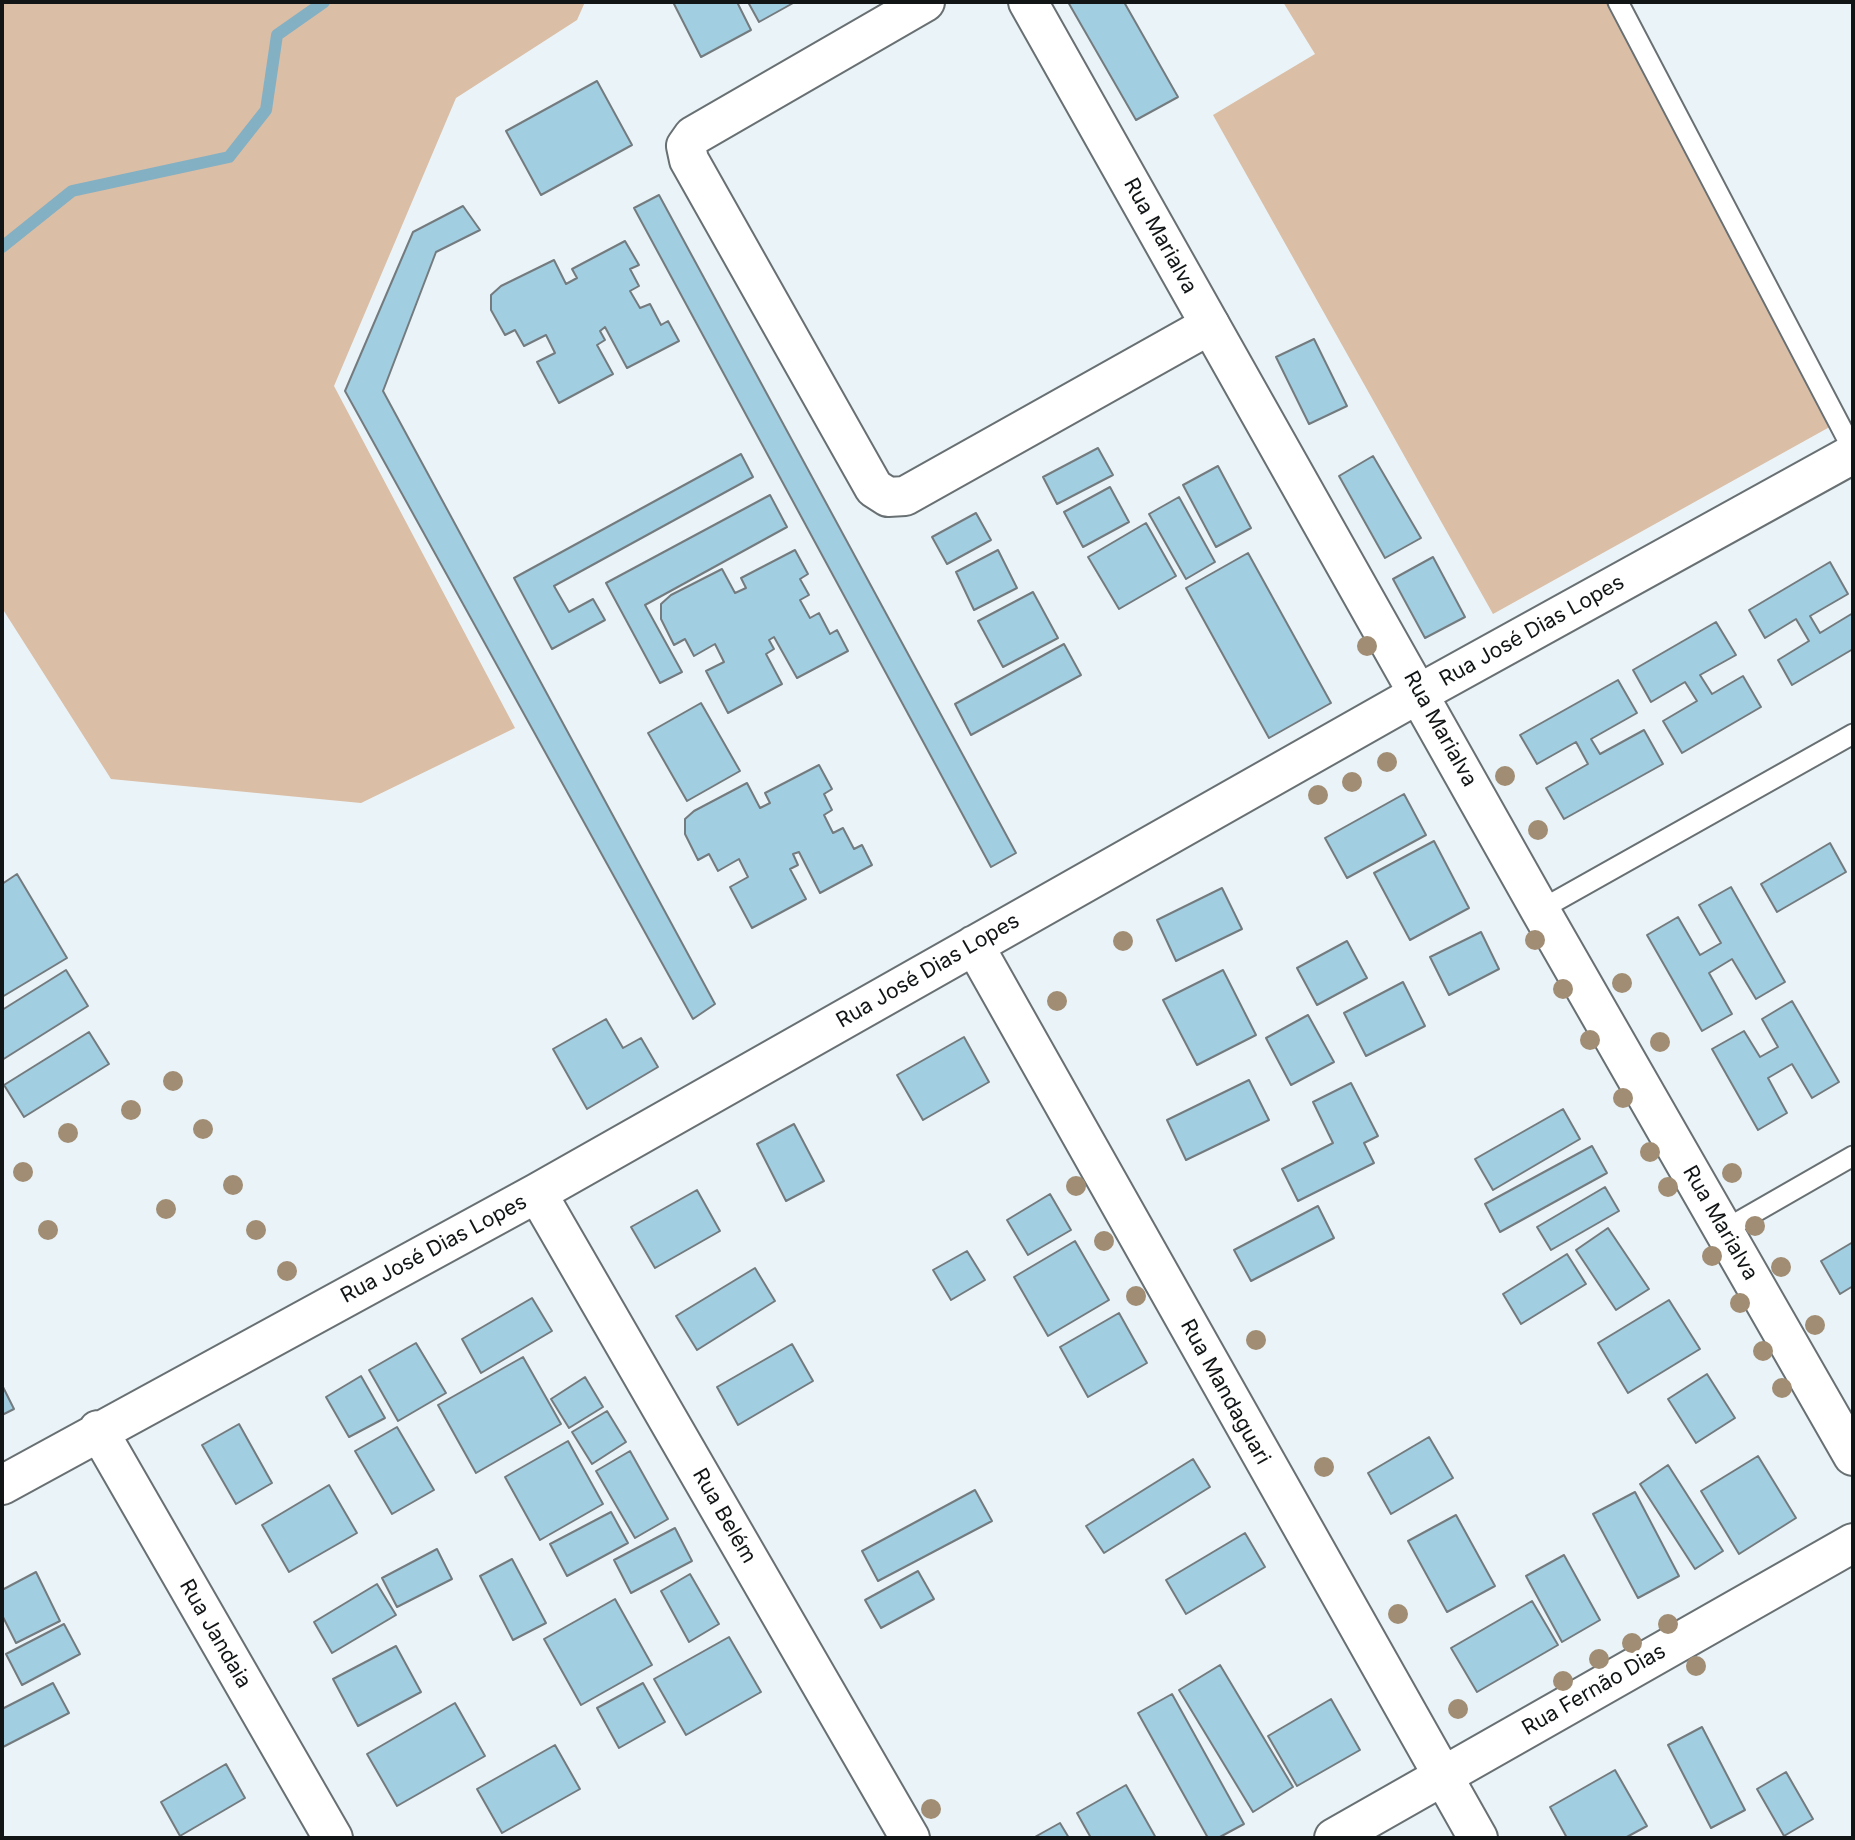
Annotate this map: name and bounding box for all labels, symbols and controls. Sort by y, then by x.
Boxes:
street label: Rua Marialva [1118,174,1202,298]
street label: Rua José Dias Lopes [1435,570,1629,692]
street label: Rua Marialva [1398,667,1482,791]
street label: Rua José Dias Lopes [832,908,1024,1034]
street label: Rua Marialva [1677,1161,1763,1285]
street label: Rua José Dias Lopes [337,1189,531,1309]
street label: Rua Mandaguari [1175,1315,1275,1469]
street label: Rua Belém [687,1464,761,1568]
street label: Rua Jandaia [174,1575,256,1693]
street label: Rua Fernão Dias [1518,1639,1670,1741]

